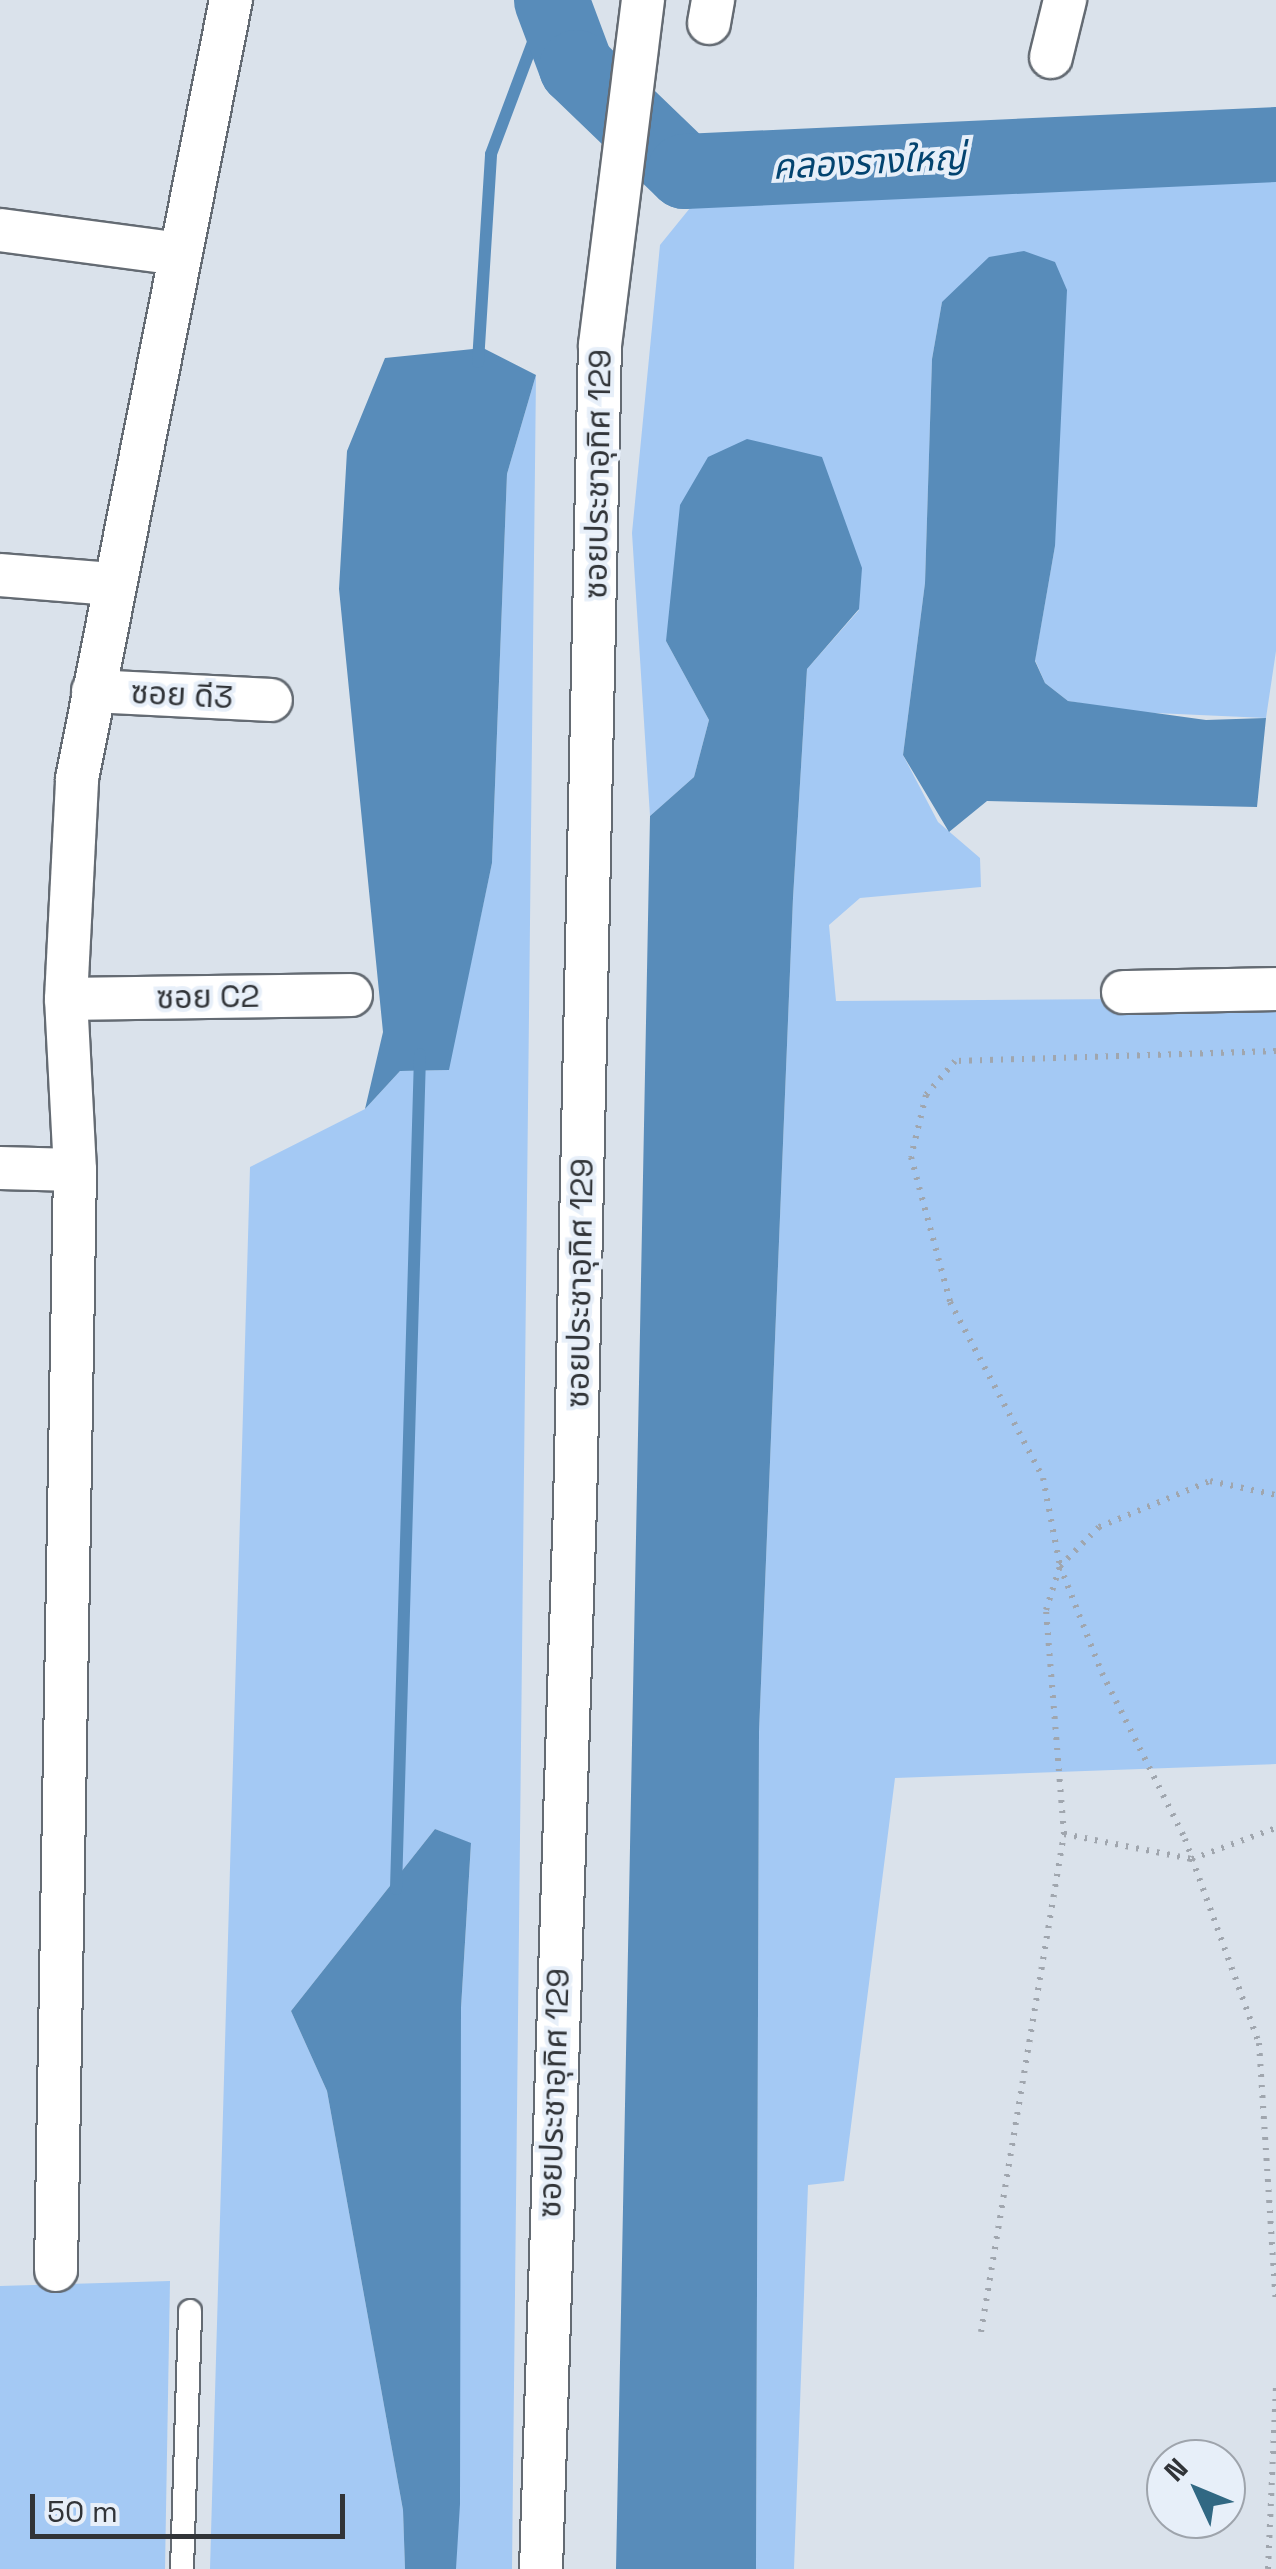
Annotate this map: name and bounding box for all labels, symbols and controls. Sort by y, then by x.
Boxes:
water label: คลองรางใหญ่ [772,136,966,188]
street label: ซอยประชาอุทิศ 129 [577,349,619,599]
street label: ซอย ดี3 [130,673,234,717]
street label: ซอย C2 [156,977,260,1017]
street label: ซอยประชาอุทิศ 129 [559,1158,601,1408]
street label: ซอยประชาอุทิศ 129 [530,1967,578,2219]
north arrow [1146,2439,1246,2539]
text: N [1156,2450,1195,2489]
scale bar [35,2474,350,2536]
text: 50 m [47,2492,118,2531]

